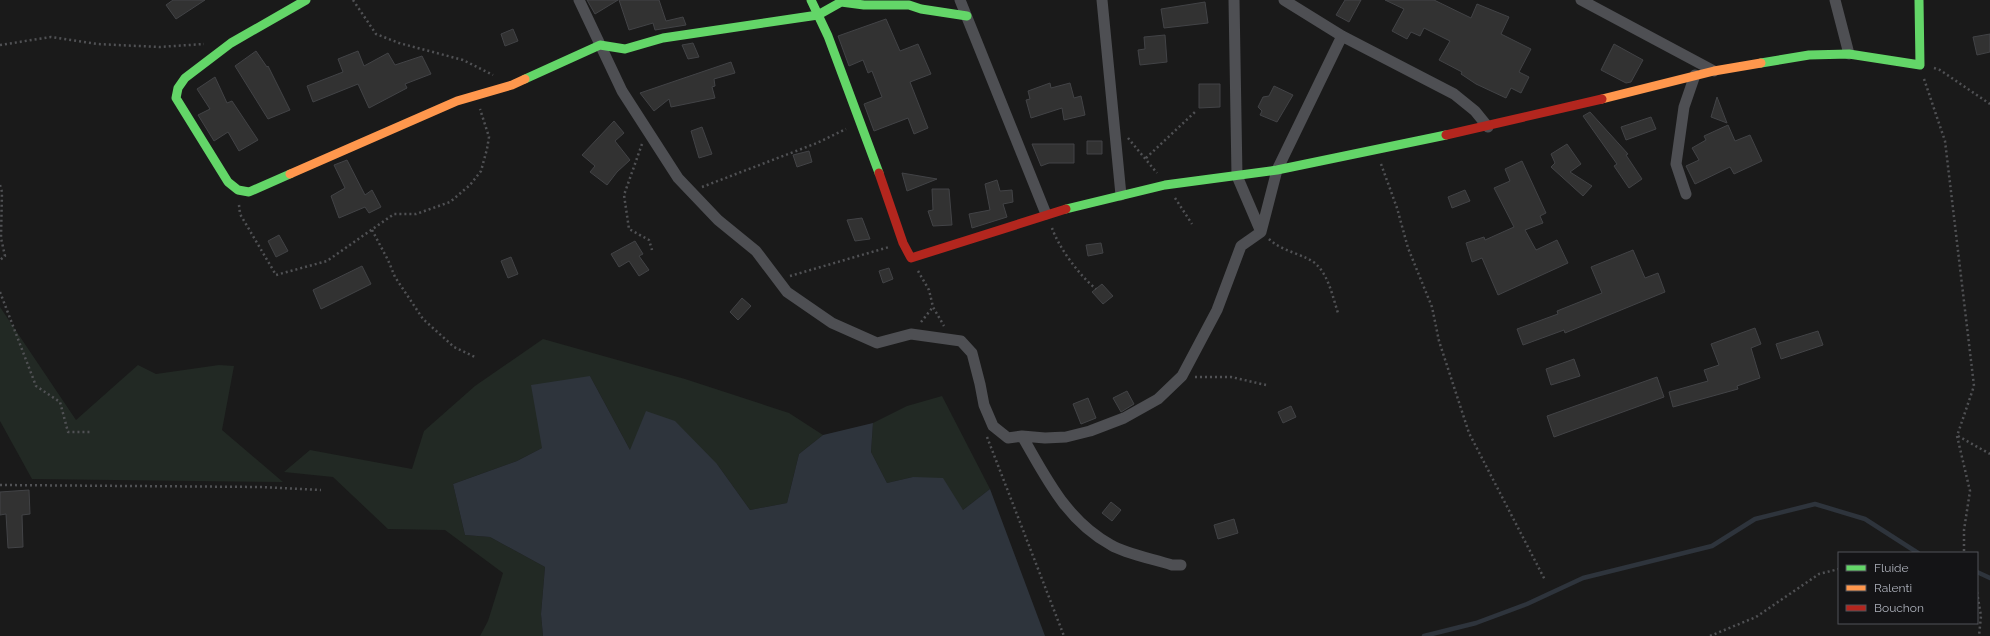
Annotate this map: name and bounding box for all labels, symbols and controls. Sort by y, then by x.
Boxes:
legend [1838,552,1978,624]
text: Fluide [1874,561,1909,575]
text: Ralenti [1874,581,1912,595]
text: Bouchon [1874,601,1924,615]

